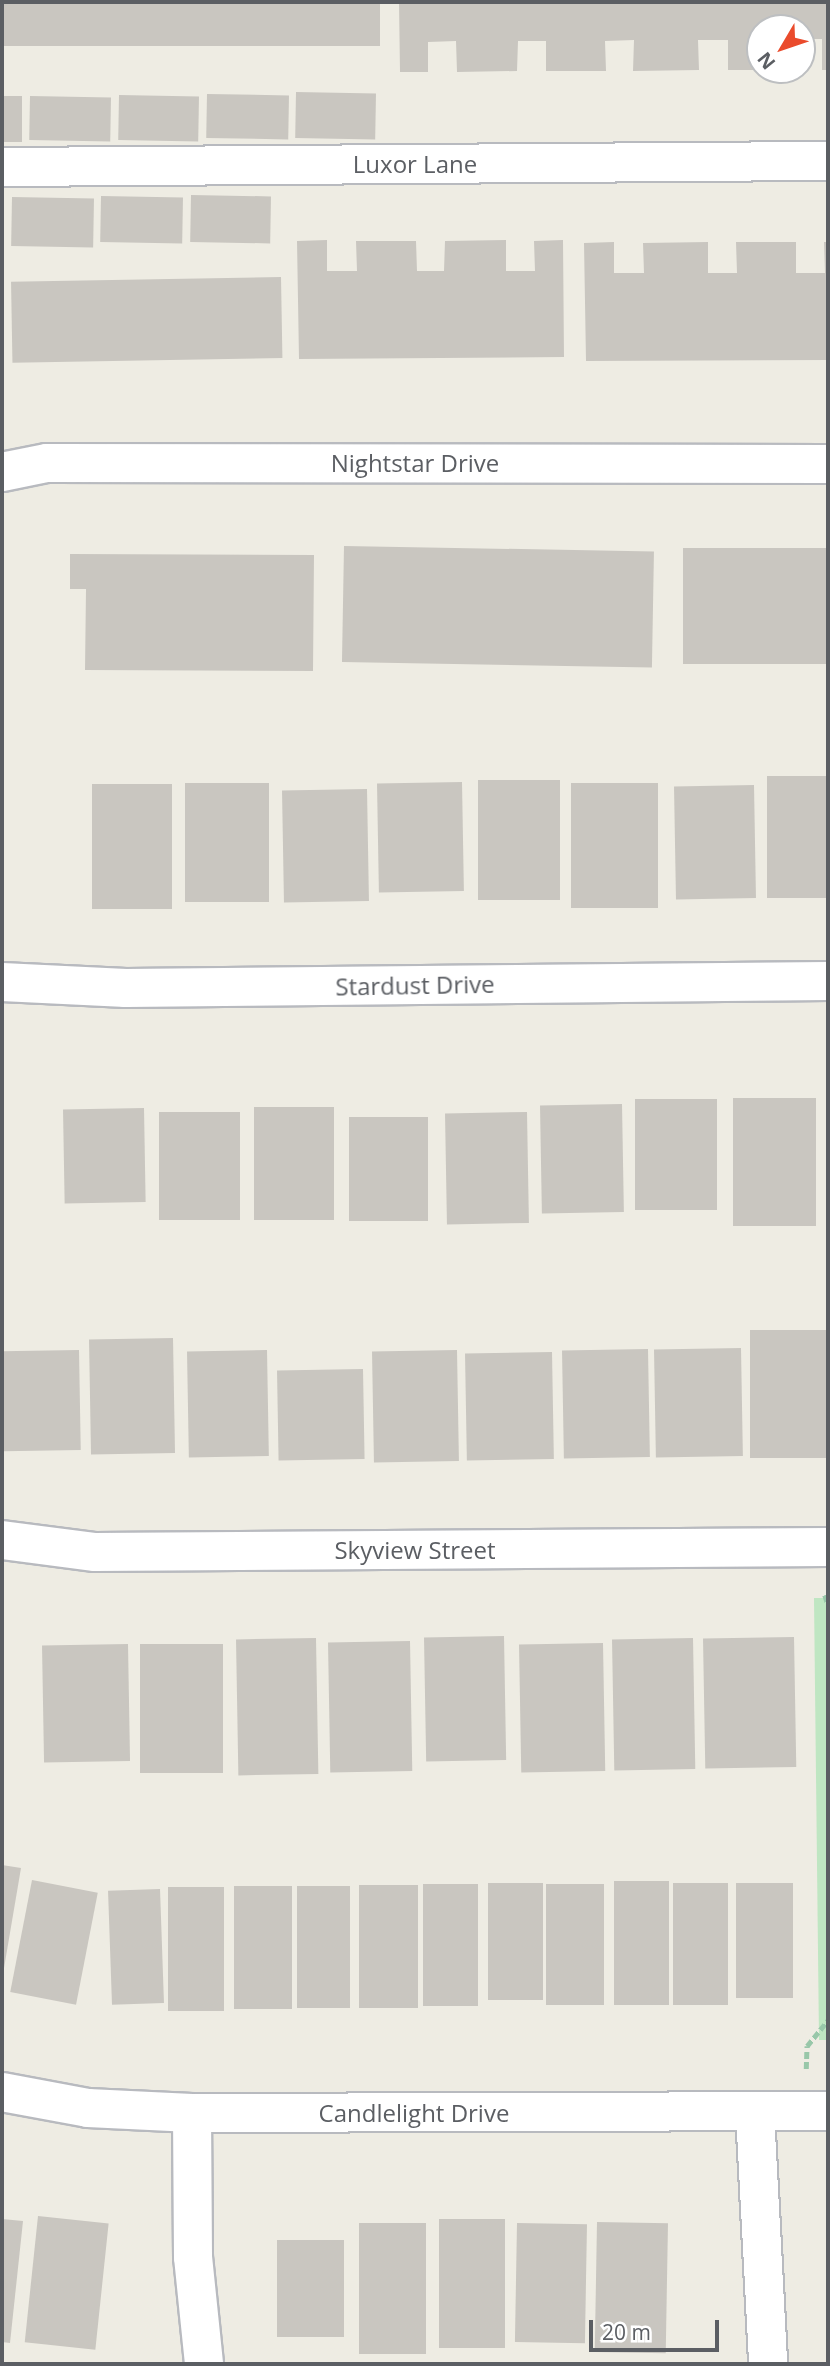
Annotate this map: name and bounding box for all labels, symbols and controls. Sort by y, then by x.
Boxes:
north arrow [746,14,816,84]
text: N [751,47,781,75]
street label: Luxor Lane [353,150,477,178]
street label: Nightstar Drive [331,449,499,477]
street label: Stardust Drive [335,969,495,1001]
street label: Skyview Street [334,1536,496,1564]
street label: Candlelight Drive [319,2099,509,2127]
scale bar [592,2306,722,2350]
text: 20 m [602,2318,651,2346]

